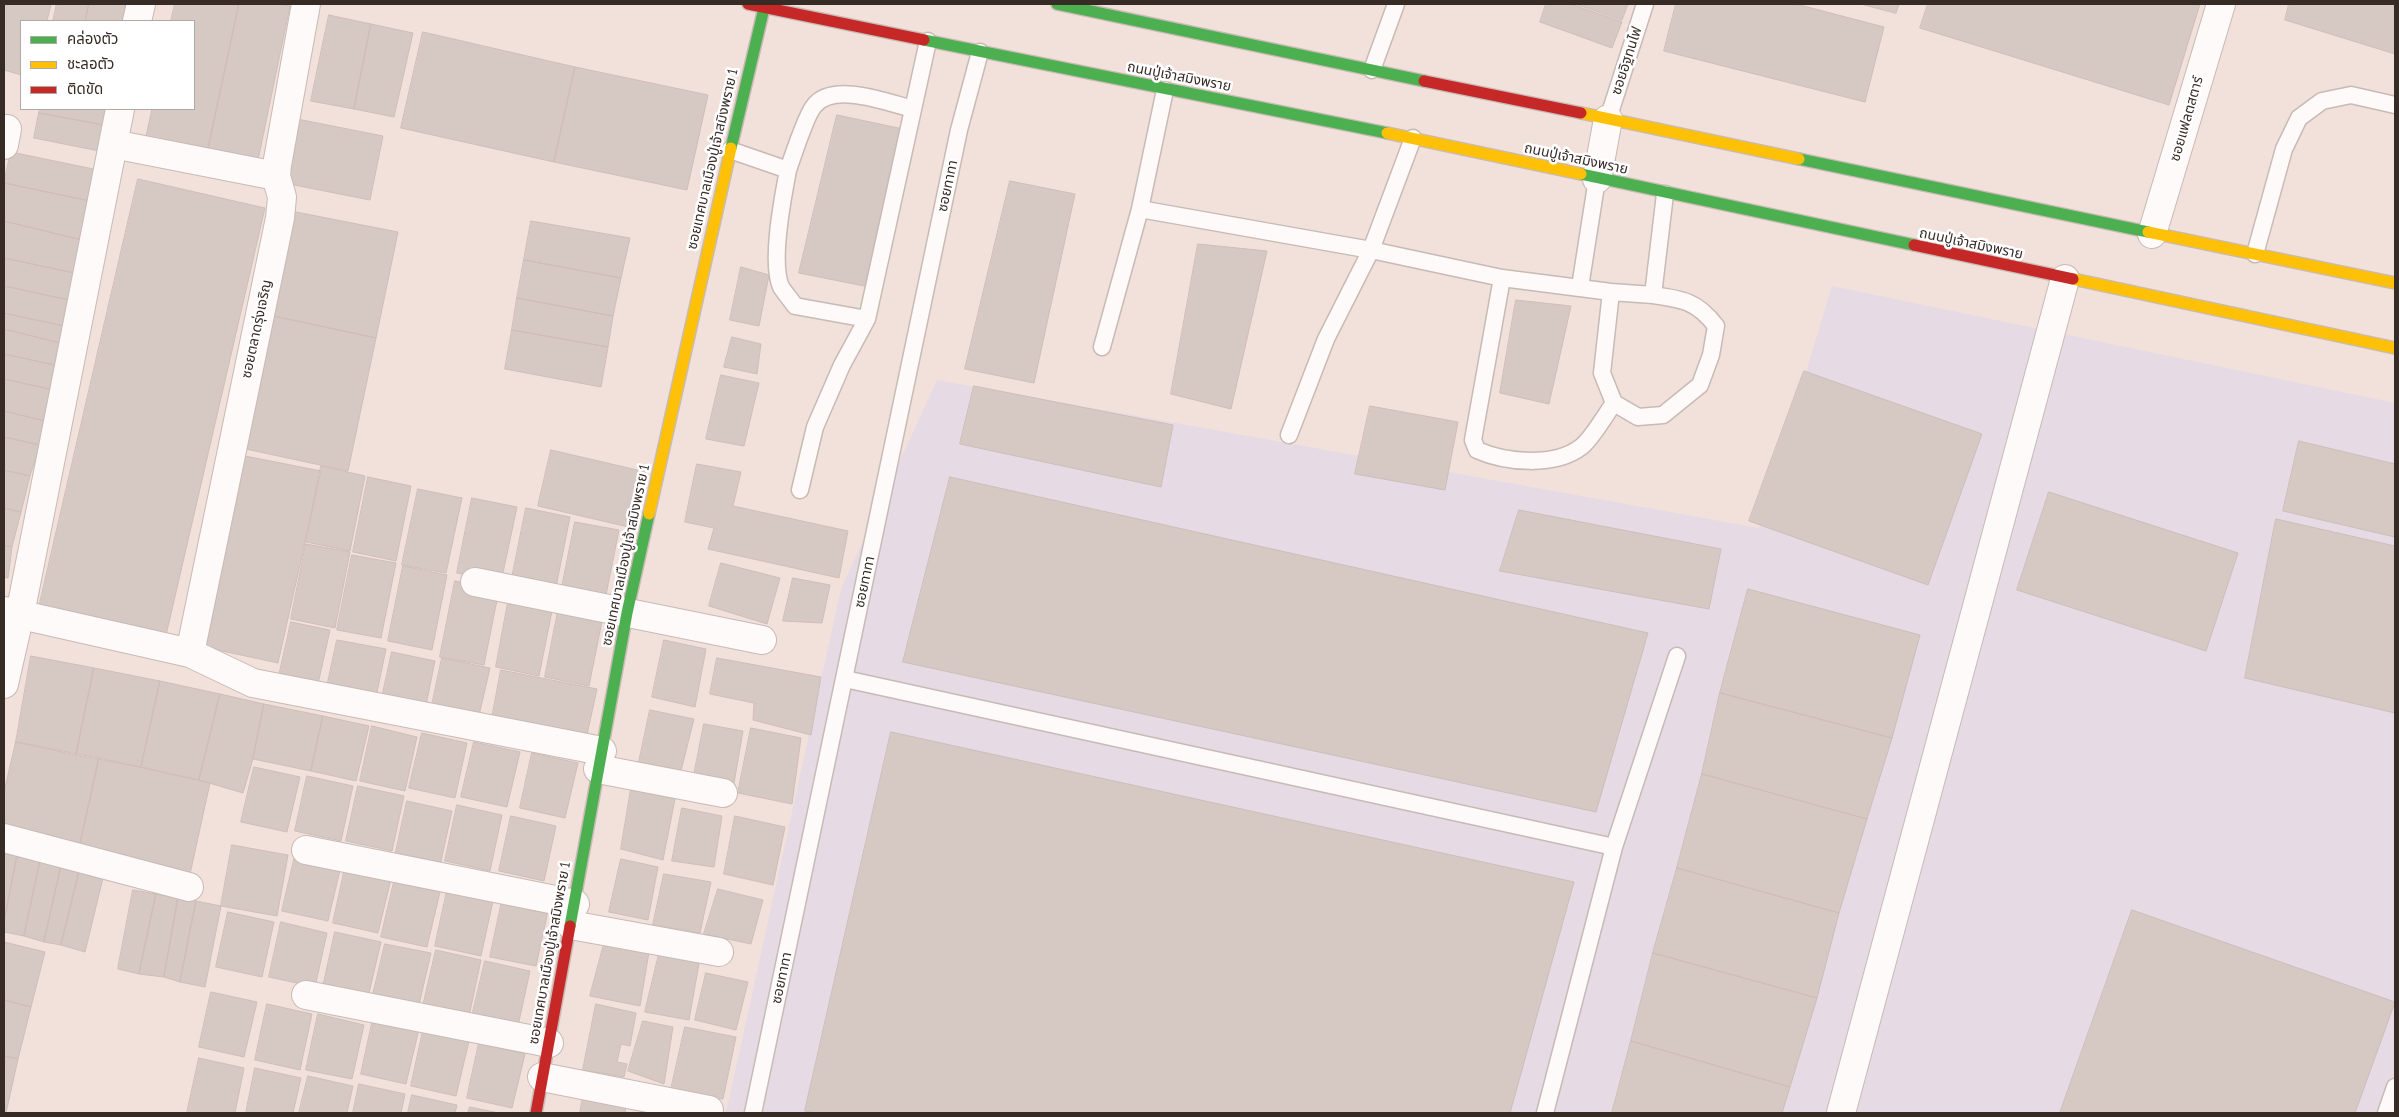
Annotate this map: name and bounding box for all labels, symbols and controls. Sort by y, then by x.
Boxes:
legend [20,20,195,110]
street label: ซอยอิฐทนไฟ [1608,25,1646,97]
text: คล่องตัว [67,29,118,48]
text: ชะลอตัว [67,54,114,73]
street label: ถนนปู่เจ้าสมิงพราย [1126,59,1232,95]
street label: ซอยเทศบาลเมืองปู่เจ้าสมิงพราย 1 [684,67,742,251]
street label: ซอยแฟลตสตาร์ [2167,75,2207,163]
text: ติดขัด [67,79,103,98]
street label: ถนนปู่เจ้าสมิงพราย [1523,140,1629,178]
street label: ซอยทาทา [934,159,962,213]
street label: ถนนปู่เจ้าสมิงพราย [1918,225,2024,263]
street label: ซอยตลาดรุ่งเจริญ [238,278,276,380]
street label: ซอยเทศบาลเมืองปู่เจ้าสมิงพราย 1 [599,463,653,647]
street label: ซอยทาทา [851,555,879,609]
street label: ซอยเทศบาลเมืองปู่เจ้าสมิงพราย 1 [526,860,574,1046]
street label: ซอยทาทา [768,951,796,1005]

